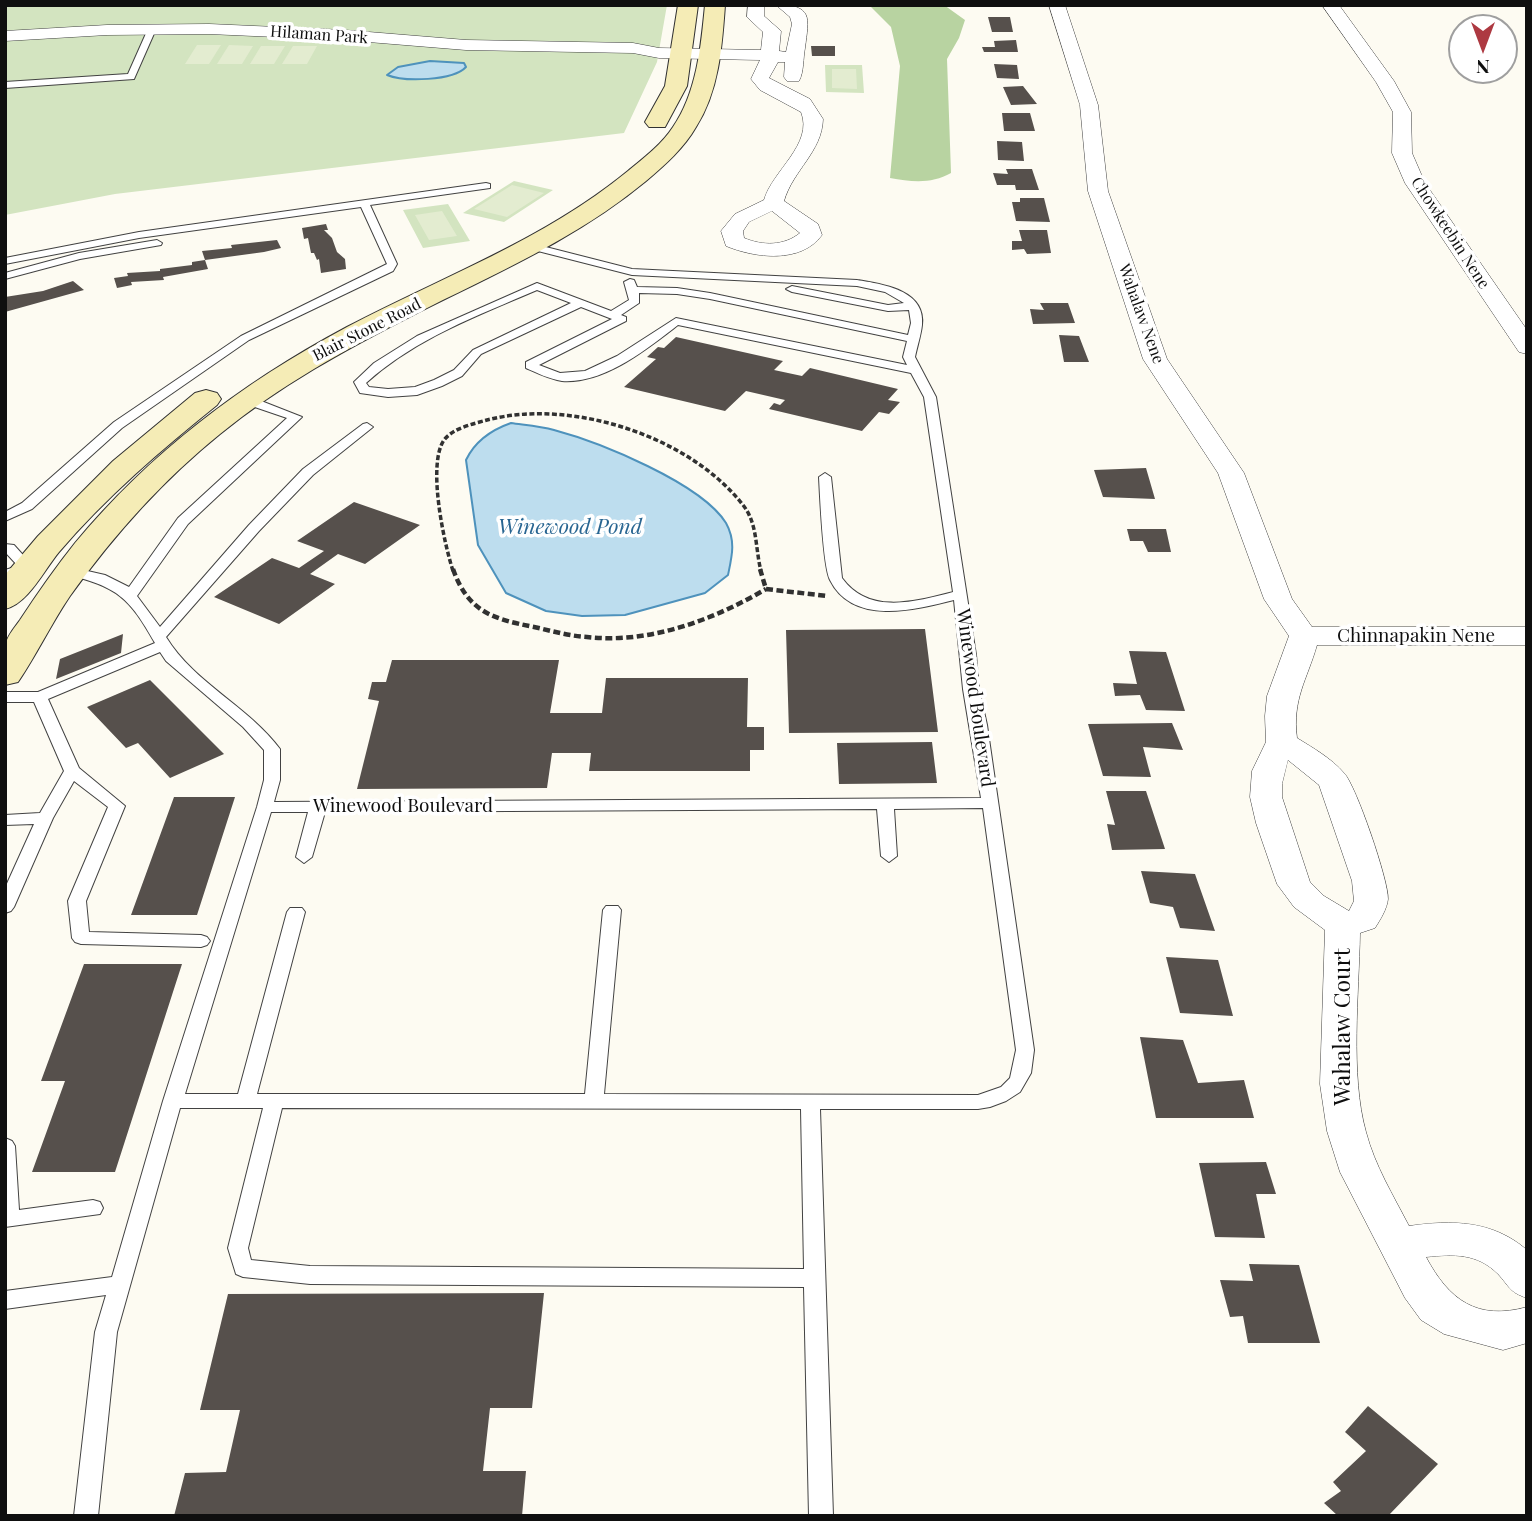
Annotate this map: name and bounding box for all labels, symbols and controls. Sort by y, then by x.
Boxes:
north arrow [1448,14,1518,84]
street label: Hilaman Park [270,22,368,48]
text: N [1476,55,1490,81]
street label: Chowkeebin Nene [1407,173,1493,293]
street label: Wahalaw Nene [1114,262,1168,366]
street label: Blair Stone Road [310,294,424,366]
water label: Winewood Pond [498,514,642,540]
street label: Winewood Boulevard [951,607,999,789]
street label: Chinnapakin Nene [1337,625,1495,647]
street label: Winewood Boulevard [313,795,493,817]
street label: Wahalaw Court [1329,948,1357,1106]

